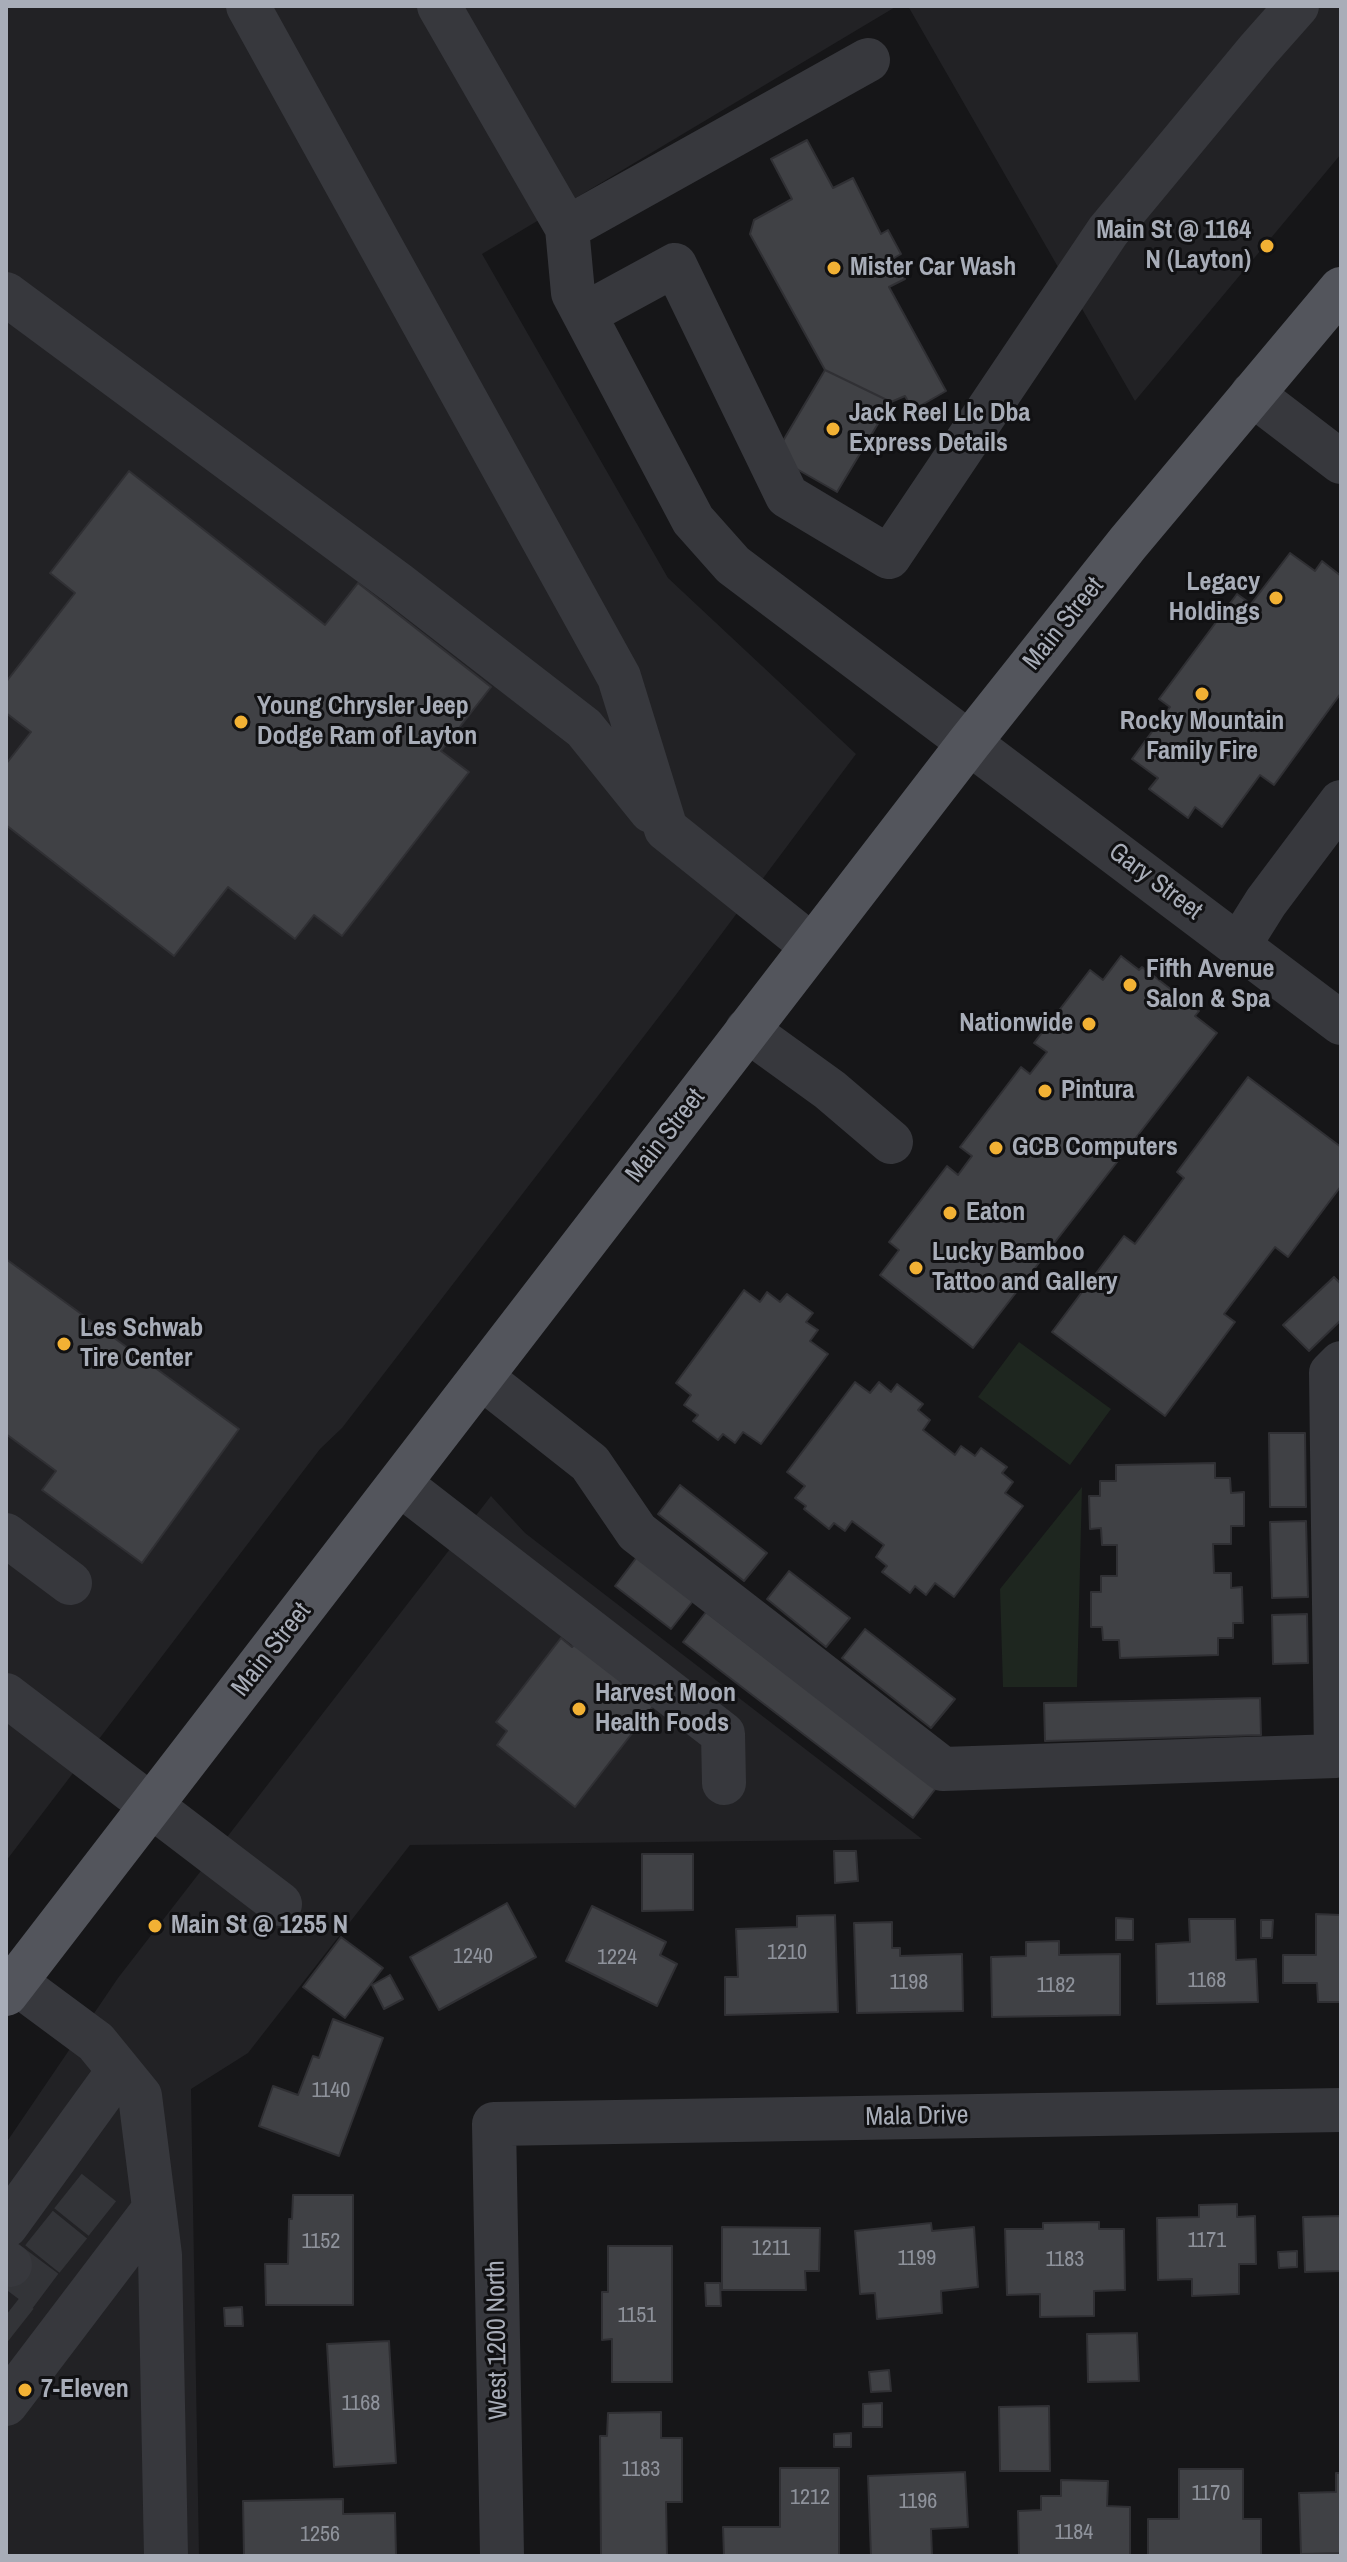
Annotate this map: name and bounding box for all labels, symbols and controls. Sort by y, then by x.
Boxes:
place label: Main St @ 1164 N (Layton) [1096,215,1251,276]
marker: Main St @ 1164 N (Layton) [1258,237,1276,255]
place label: Mister Car Wash [850,252,1016,284]
marker: Mister Car Wash [825,259,843,277]
place label: Jack Reel Llc Dba Express Details [849,398,1030,460]
marker: Jack Reel Llc Dba Express Details [824,420,842,438]
place label: Legacy Holdings [1169,567,1260,628]
street label: Main Street [1017,571,1111,677]
marker: Legacy Holdings [1267,589,1285,607]
marker: Rocky Mountain Family Fire [1193,685,1211,703]
place label: Young Chrysler Jeep Dodge Ram of Layton [257,691,477,752]
place label: Rocky Mountain Family Fire [1120,706,1284,768]
marker: Young Chrysler Jeep Dodge Ram of Layton [232,713,250,731]
street label: Gary Street [1102,837,1208,927]
place label: Fifth Avenue Salon & Spa [1146,954,1274,1016]
marker: Fifth Avenue Salon & Spa [1121,976,1139,994]
place label: Nationwide [959,1008,1073,1040]
marker: Nationwide [1080,1015,1098,1033]
place label: Pintura [1061,1075,1134,1107]
marker: Pintura [1036,1082,1054,1100]
street label: Main Street [620,1083,712,1189]
place label: GCB Computers [1012,1132,1178,1164]
marker: GCB Computers [987,1139,1005,1157]
place label: Eaton [966,1197,1025,1229]
marker: Eaton [941,1204,959,1222]
place label: Lucky Bamboo Tattoo and Gallery [932,1237,1118,1298]
marker: Lucky Bamboo Tattoo and Gallery [907,1259,925,1277]
place label: Les Schwab Tire Center [80,1313,203,1374]
marker: Les Schwab Tire Center [55,1335,73,1353]
street label: Main Street [226,1597,318,1703]
place label: Harvest Moon Health Foods [595,1678,736,1740]
marker: Harvest Moon Health Foods [570,1700,588,1718]
place label: Main St @ 1255 N [171,1910,348,1942]
marker: Main St @ 1255 N [146,1917,164,1935]
house number: 1210 [767,1940,807,1966]
house number: 1240 [453,1944,493,1970]
house number: 1224 [597,1945,637,1971]
house number: 1168 [1188,1968,1226,1994]
house number: 1198 [890,1970,928,1996]
house number: 1182 [1037,1973,1075,1999]
house number: 1140 [312,2078,350,2104]
street label: Mala Drive [865,2101,969,2133]
house number: 1171 [1188,2228,1226,2254]
house number: 1152 [302,2229,340,2255]
house number: 1211 [752,2236,790,2262]
house number: 1199 [898,2246,936,2272]
house number: 1183 [1046,2247,1084,2273]
street label: West 1200 North [481,2260,515,2420]
house number: 1151 [618,2303,656,2329]
place label: 7-Eleven [41,2374,129,2406]
marker: 7-Eleven [16,2381,34,2399]
house number: 1168 [342,2391,380,2417]
house number: 1183 [622,2457,660,2483]
house number: 1170 [1192,2481,1230,2507]
house number: 1212 [790,2485,830,2511]
house number: 1196 [899,2489,937,2515]
house number: 1184 [1055,2520,1093,2546]
house number: 1256 [300,2522,340,2548]

